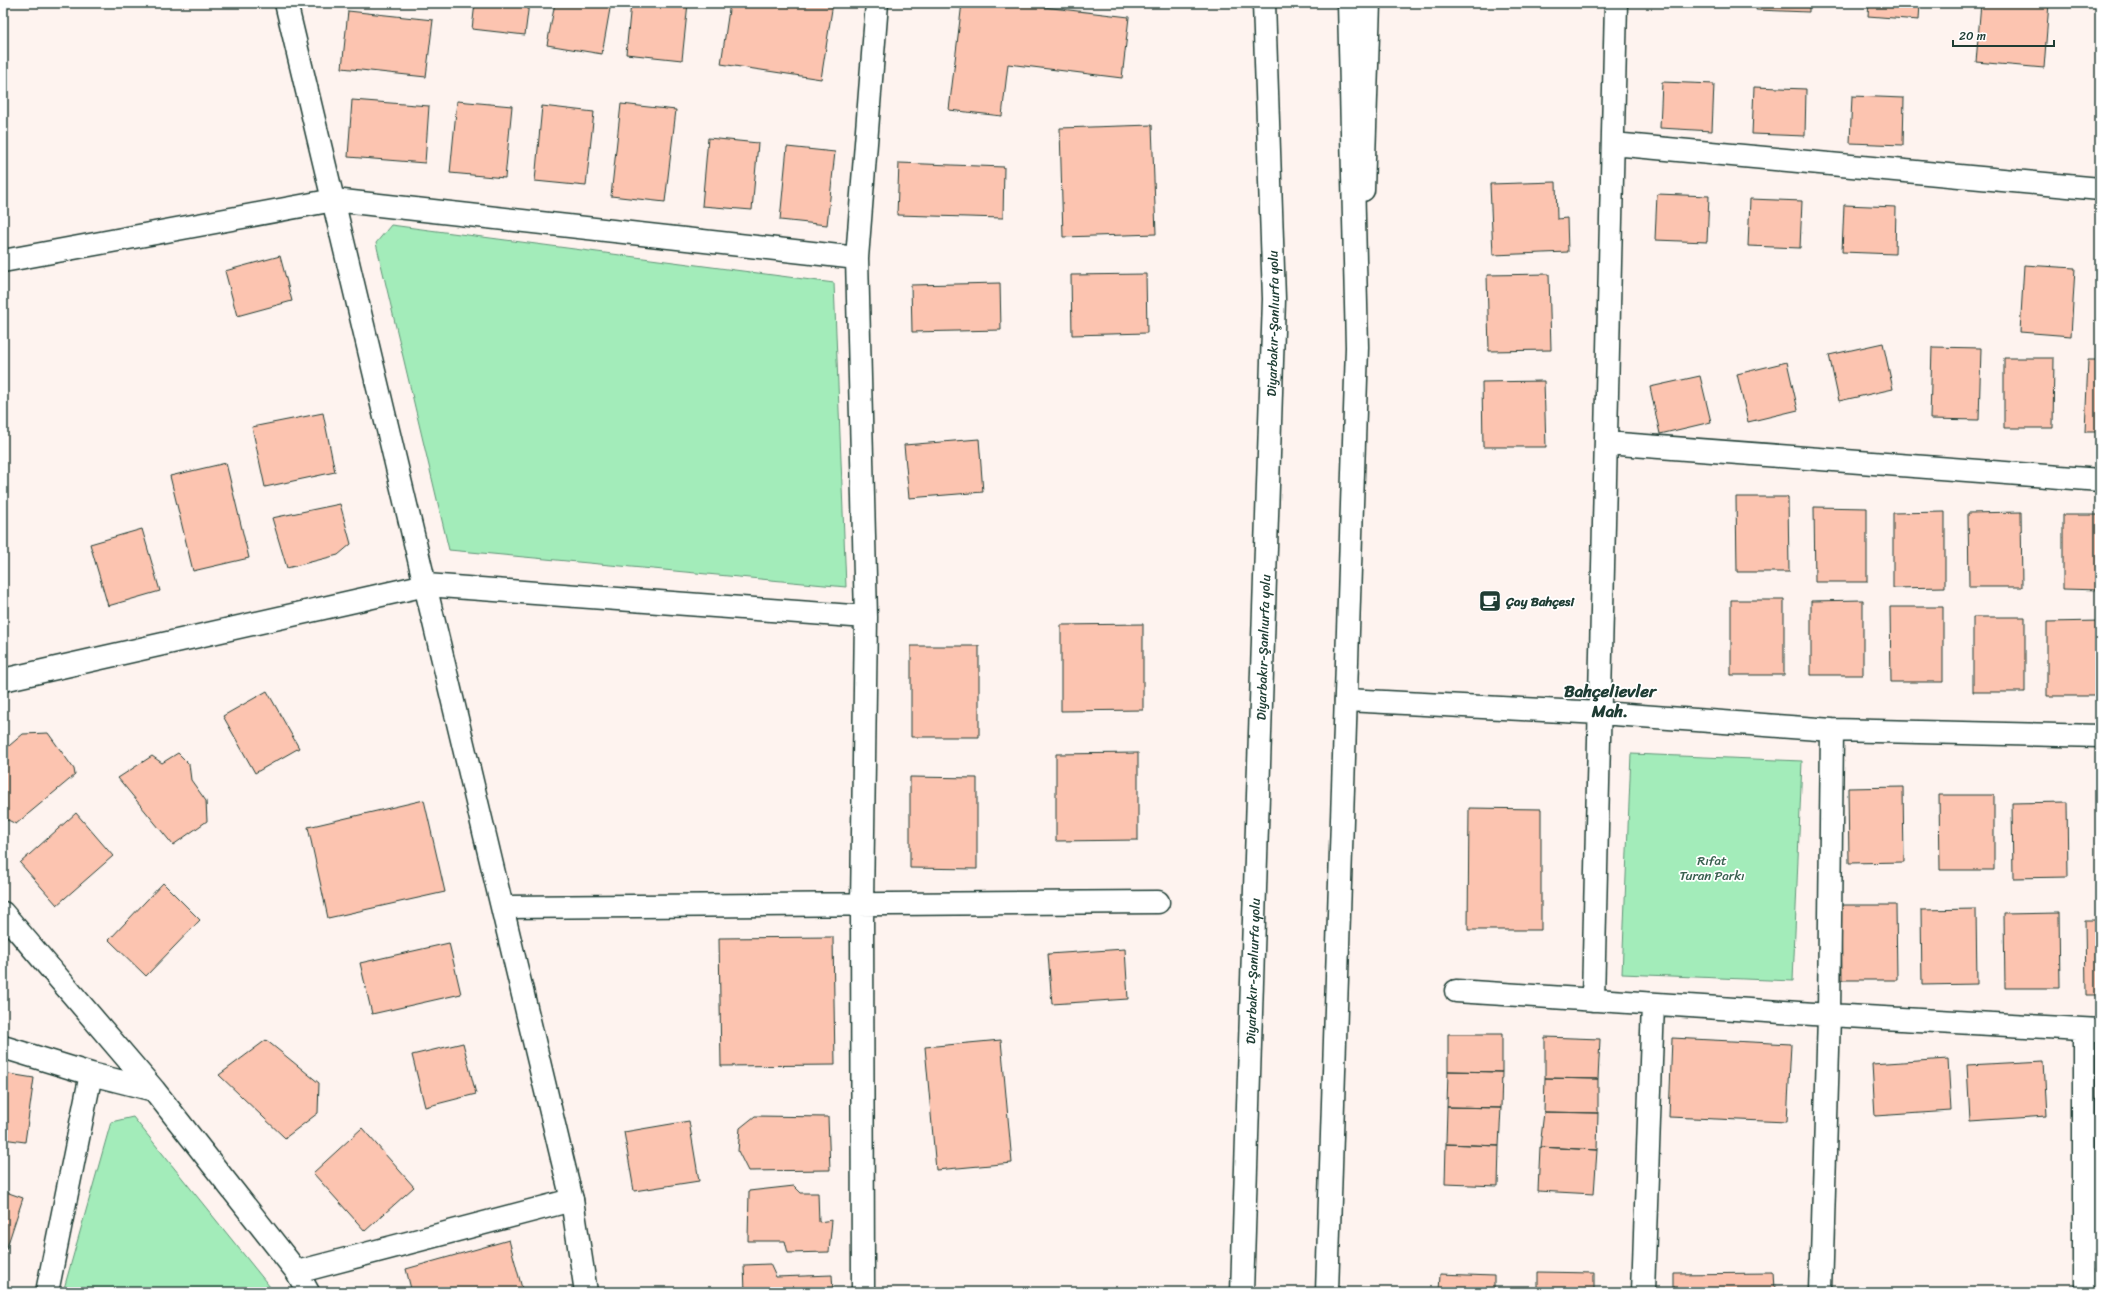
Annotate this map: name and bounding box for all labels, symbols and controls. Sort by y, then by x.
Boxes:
scale bar [1953,22,2054,48]
text: 20 m [1959,25,1986,47]
street label: Diyarbakır-Şanlıurfa yolu [1259,250,1286,397]
street label: Diyarbakır-Şanlıurfa yolu [1249,574,1277,721]
cafe icon: Çay Bahçesi [1477,588,1503,614]
place label: Çay Bahçesi [1505,590,1575,613]
district label: Bahçelievler Mah. [1564,676,1658,726]
park label: Rıfat Turan Parkı [1679,849,1745,887]
street label: Diyarbakır-Şanlıurfa yolu [1238,898,1266,1045]

